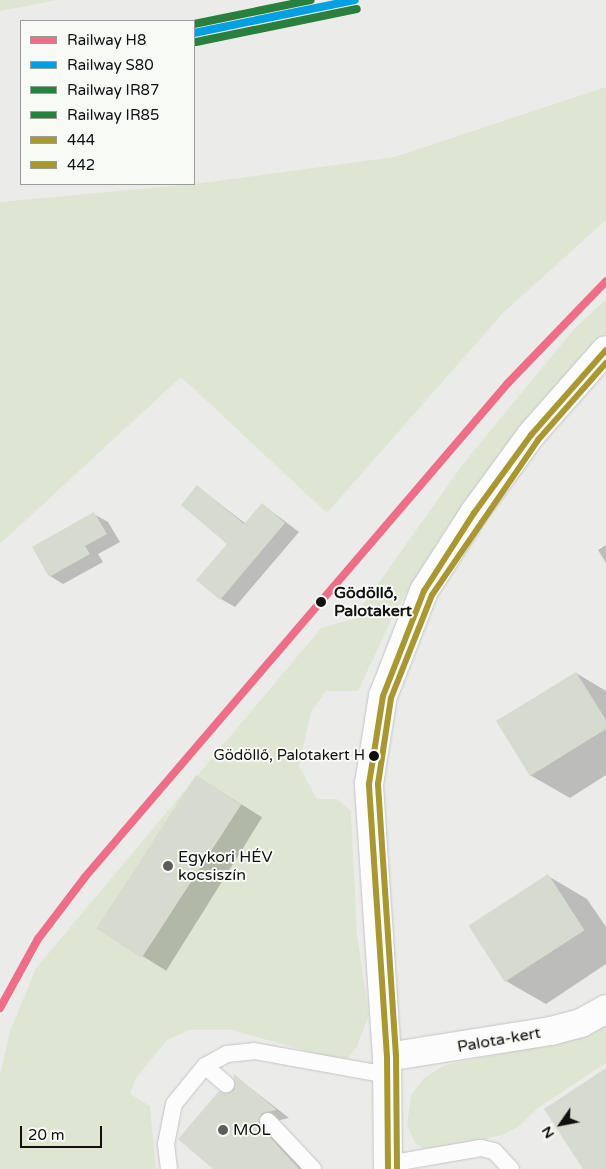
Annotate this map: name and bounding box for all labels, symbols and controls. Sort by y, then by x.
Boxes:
legend [20,20,195,185]
text: Railway H8 [67,31,146,49]
text: Railway S80 [67,56,154,74]
text: Railway IR87 [67,81,159,99]
text: Railway IR85 [67,106,159,124]
text: 444 [67,131,95,149]
text: 442 [67,156,95,174]
place label: Gödöllő, Palotakert [334,583,412,621]
marker: Gödöllő, Palotakert [312,593,330,611]
place label: Gödöllő, Palotakert H [213,747,365,765]
marker: Gödöllő, Palotakert H [369,751,379,761]
place label: Egykori HÉV kocsiszín [178,847,273,885]
marker: Egykori HÉV kocsiszín [162,860,174,872]
street label: Palota-kert [456,1023,542,1057]
north arrow [536,1099,586,1149]
scale bar [22,1116,105,1148]
place label: MOL [233,1120,271,1140]
text: N [538,1123,558,1142]
marker: MOL [217,1124,229,1136]
text: 20 m [28,1126,65,1144]

